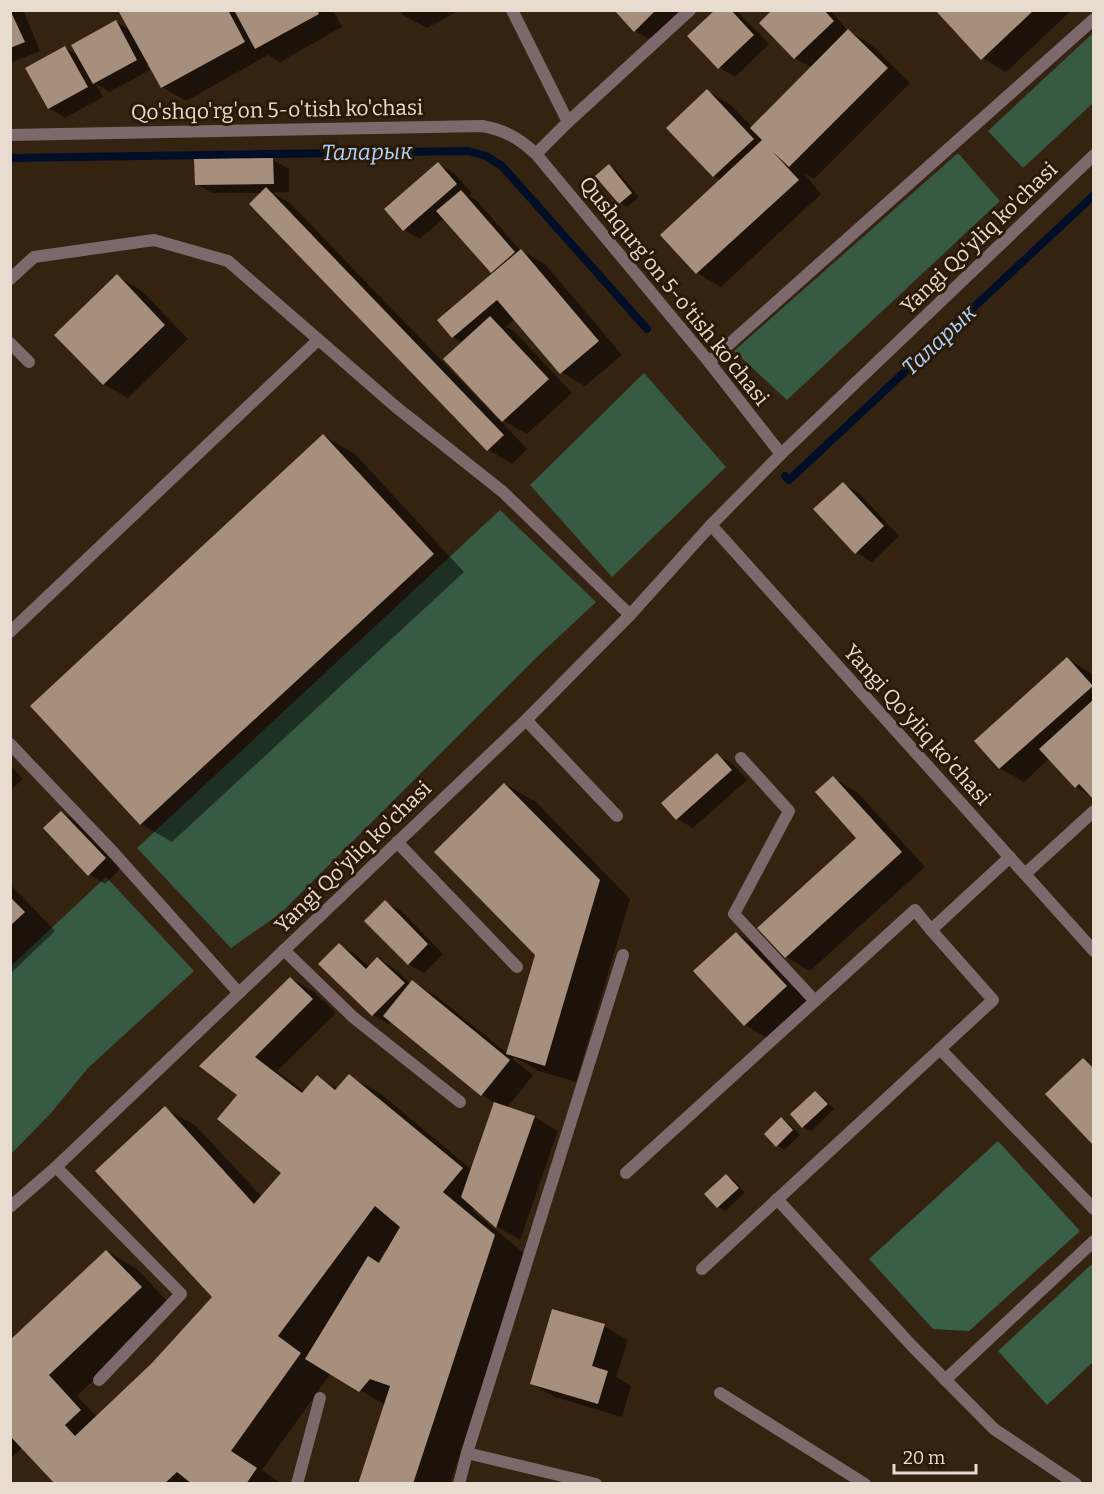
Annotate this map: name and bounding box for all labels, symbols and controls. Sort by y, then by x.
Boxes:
street label: Qo'shqo'rg'on 5-o'tish ko'chasi [131,94,423,126]
water label: Таларык [321,138,413,166]
street label: Yangi Qo'yliq ko'chasi [895,157,1063,319]
street label: Qushqurg'on 5-o'tish ko'chasi [573,171,775,411]
water label: Таларык [897,299,982,381]
street label: Yangi Qo'yliq ko'chasi [838,639,996,811]
street label: Yangi Qo'yliq ko'chasi [269,776,437,938]
scale bar [894,1437,976,1475]
text: 20 m [903,1447,945,1469]

